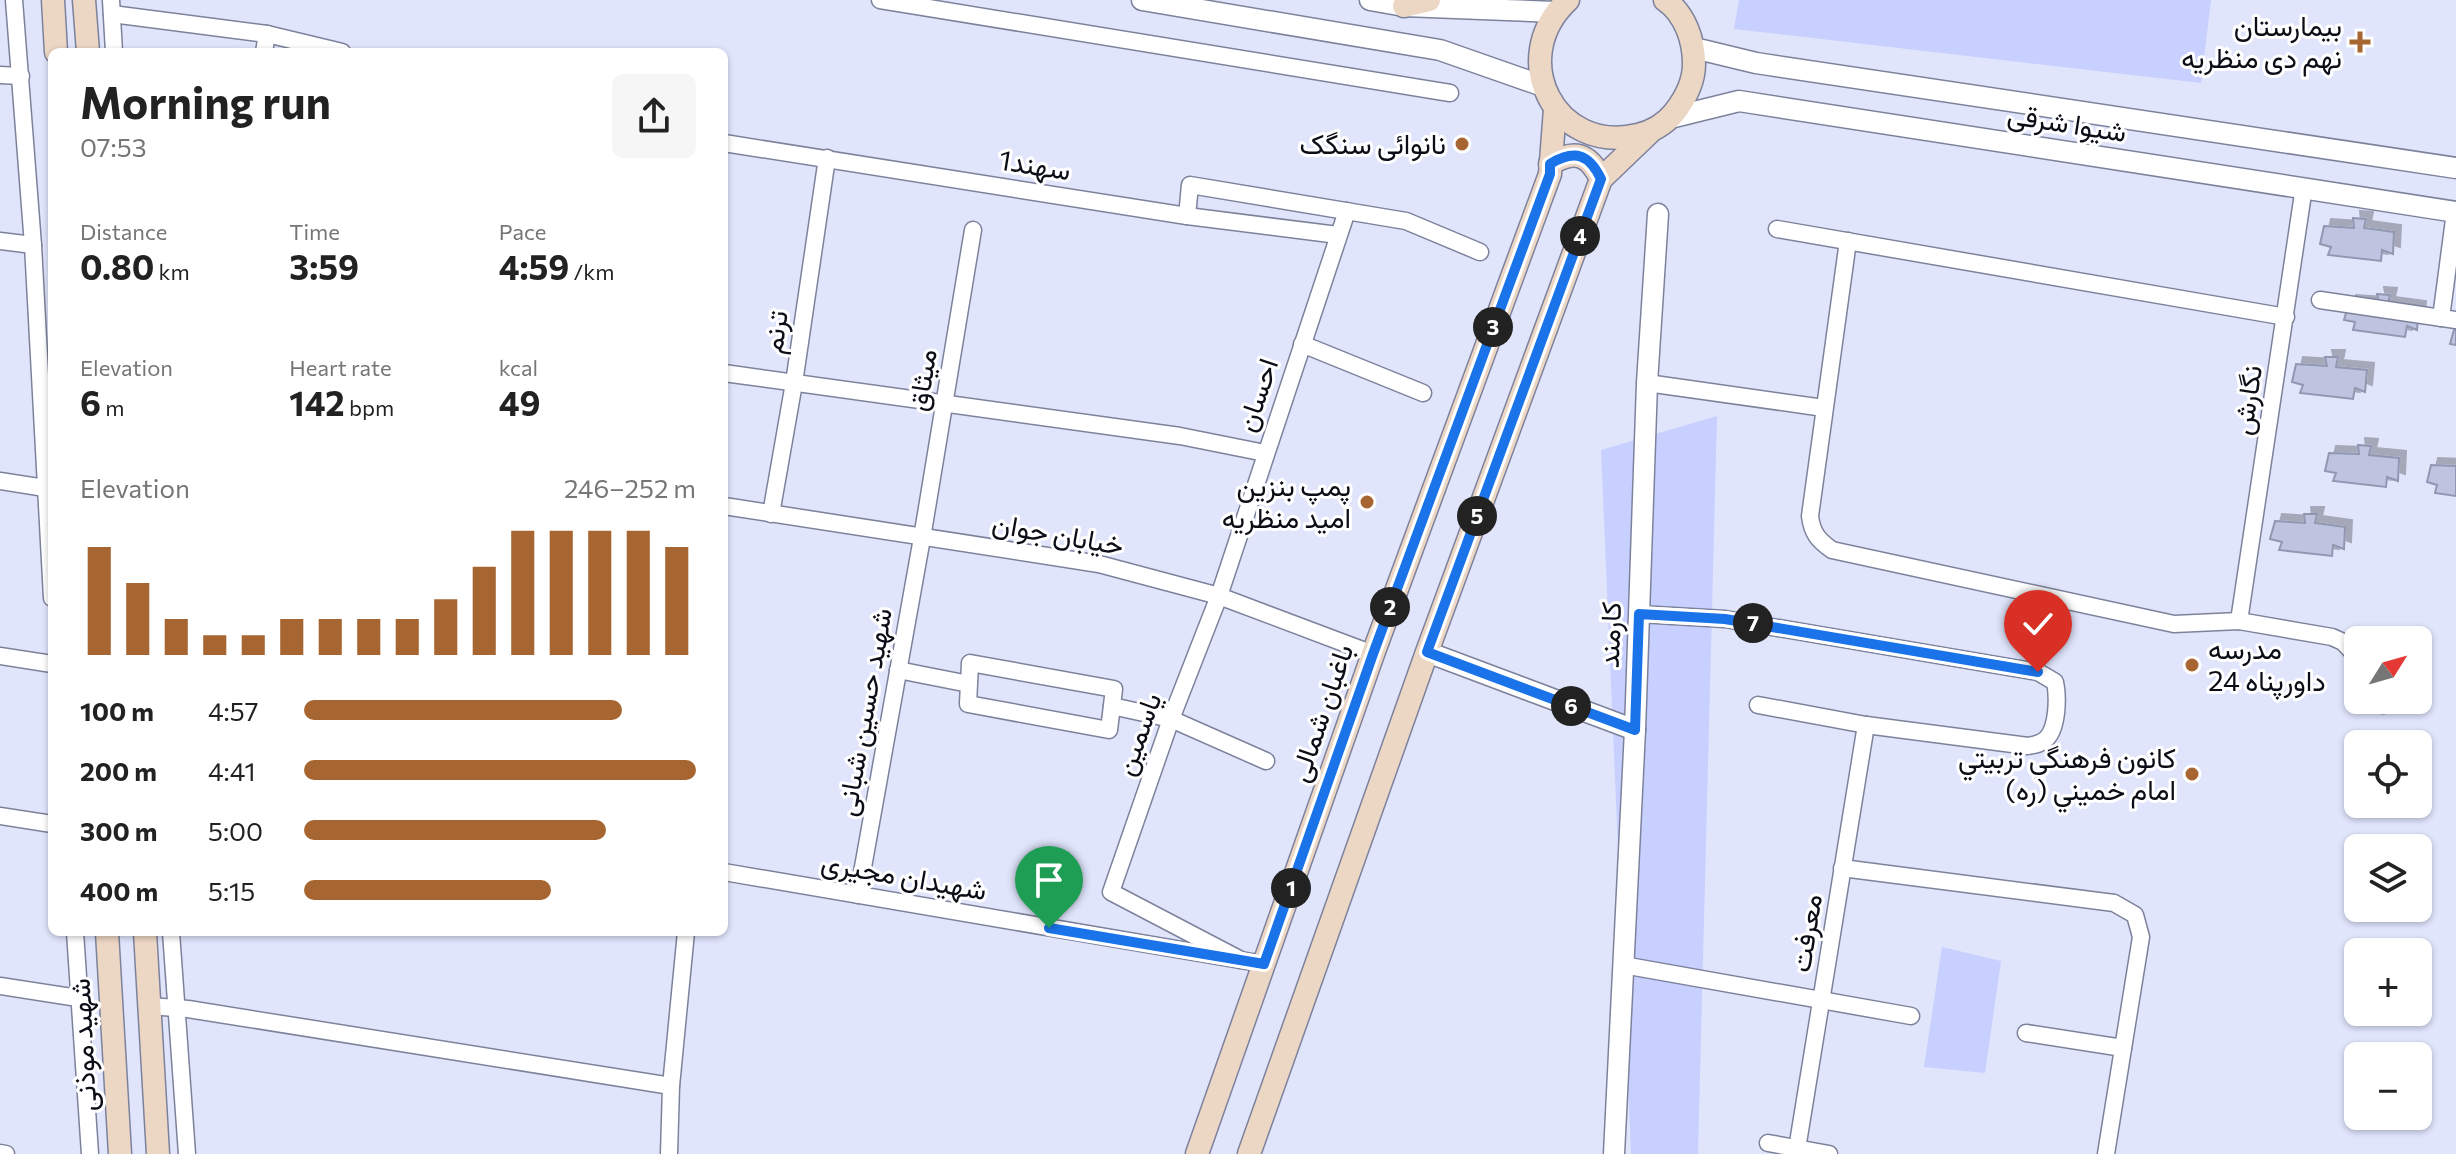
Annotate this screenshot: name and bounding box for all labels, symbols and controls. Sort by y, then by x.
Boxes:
place label: بیمارستان نهم دی منظریه [2181,8,2342,77]
marker: بیمارستان نهم دی منظریه [2349,31,2371,53]
text: Morning run [80,74,331,128]
button: share [612,74,696,158]
street label: شیوا شرقی [2005,96,2129,150]
place label: نانوائی سنگک [1299,126,1446,162]
text: 07:53 [80,131,147,162]
marker: نانوائی سنگک [1453,135,1471,153]
street label: 1سهند [996,142,1074,188]
pin: 4 [1560,216,1600,256]
text: Distance [80,218,167,245]
text: Time [289,218,340,245]
text: Pace [499,218,546,245]
text: 4 [1573,222,1587,249]
text: 0.80 [80,245,154,287]
text: 3:59 [289,245,359,287]
text: 4:59 [499,245,569,287]
text: km [154,258,190,285]
text: /km [569,258,614,285]
pin: 3 [1473,307,1513,347]
street label: ترنم [754,308,797,356]
text: 3 [1487,313,1499,340]
street label: میثاق [899,346,943,413]
text: Elevation [80,354,173,381]
text: Heart rate [289,354,392,381]
text: kcal [499,354,538,381]
street label: احسان [1228,354,1284,436]
street label: نگارش [2224,363,2270,437]
text: 6 [80,381,101,423]
text: 142 [289,381,345,423]
text: 49 [499,381,541,423]
text: m [101,394,124,421]
text: bpm [345,394,394,421]
place label: پمپ بنزین امید منظریه [1222,468,1351,536]
text: Elevation [80,472,190,503]
text: 246–252 m [564,472,696,503]
marker: پمپ بنزین امید منظریه [1358,493,1376,511]
pin: 5 [1457,496,1497,536]
text: 5 [1471,502,1483,529]
street label: خیابان جوان [989,505,1127,563]
pin: 2 [1370,587,1410,627]
pin [2004,590,2072,672]
text: 2 [1384,593,1396,620]
street label: کارمند [1591,601,1629,669]
icon: check [2016,602,2060,646]
pin: 7 [1733,603,1773,643]
street label: شهید حسین شبانی [828,605,900,819]
text: 7 [1747,609,1759,636]
north arrow [2344,626,2432,714]
map controls [2344,626,2432,1130]
place label: مدرسه داورپناه 24 [2208,631,2326,700]
street label: باغبان شمالی [1281,639,1360,786]
marker: مدرسه داورپناه 24 [2183,656,2201,674]
pin: 6 [1551,686,1591,726]
street label: یاسمین [1106,688,1169,780]
text: 6 [1564,692,1578,719]
text: 100 m [80,695,154,726]
text: 4:57 [208,695,258,726]
button: locate [2344,730,2432,818]
place label: كانون فرهنگي تربيتي امام خميني (ره) [1958,740,2176,813]
text: 200 m [80,755,157,786]
text: 4:41 [208,755,256,786]
marker: كانون فرهنگي تربيتي امام خميني (ره) [2183,765,2201,783]
text: 300 m [80,815,157,846]
text: 5:00 [208,815,263,846]
button: layers [2344,834,2432,922]
street label: شهیدان مجیری [818,844,990,908]
pin [1015,846,1083,928]
icon: arrive [1027,858,1071,902]
pin: 1 [1271,868,1311,908]
text: 1 [1286,874,1296,901]
text: 400 m [80,875,158,906]
text: 5:15 [208,875,255,906]
street label: معرفت [1782,891,1830,975]
button: + [2344,938,2432,1026]
street label: شهید موذنی [62,977,104,1113]
button: − [2344,1042,2432,1130]

